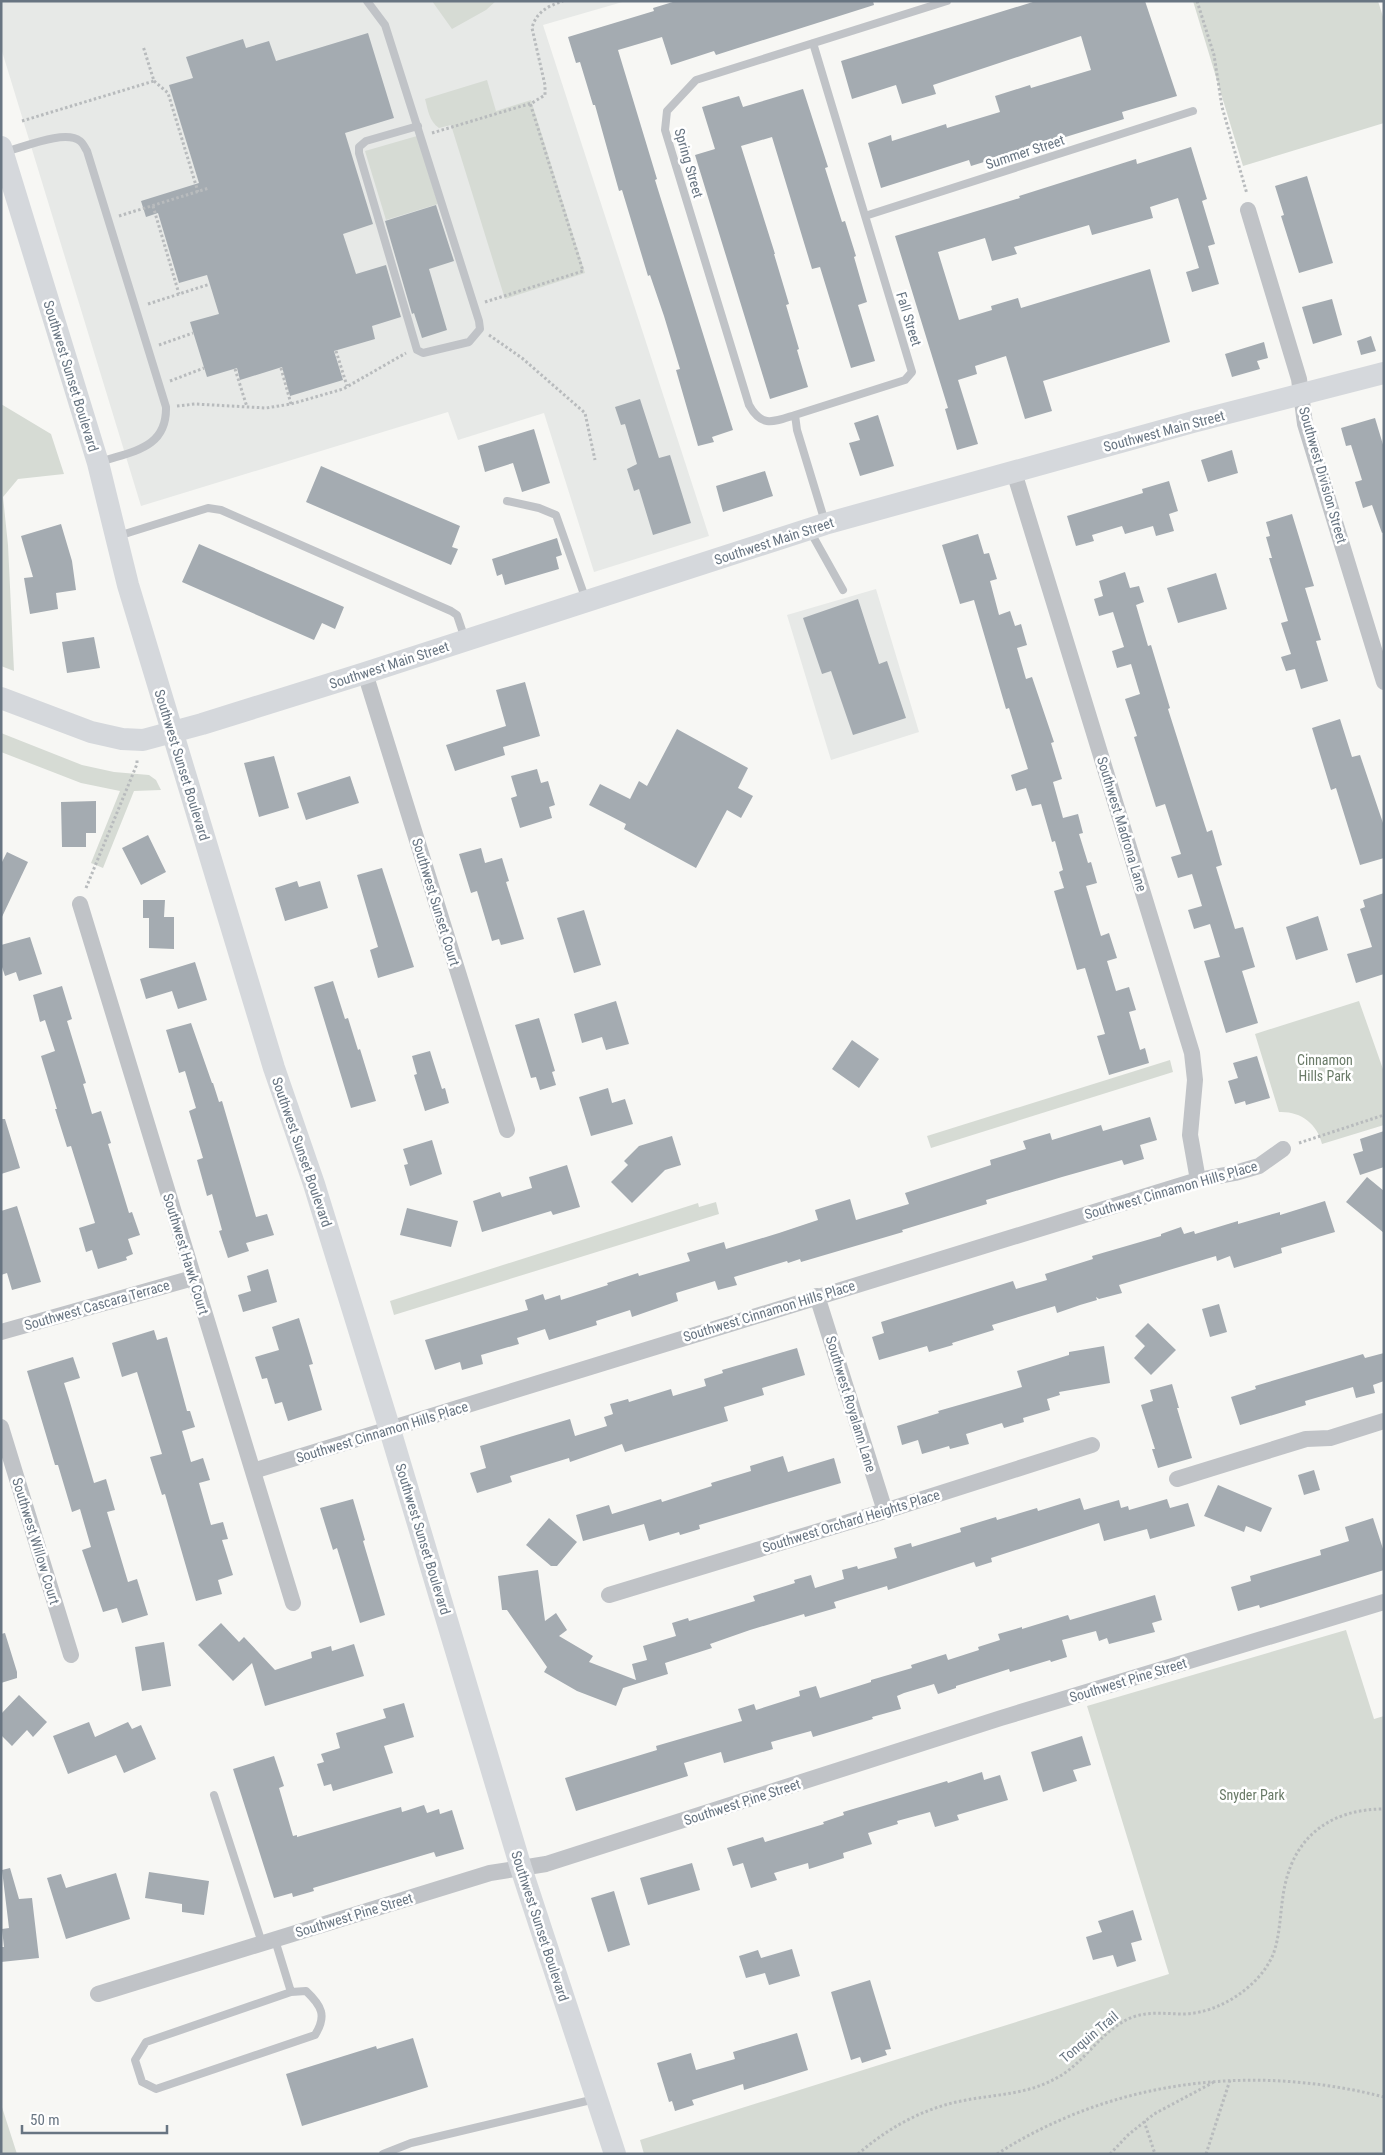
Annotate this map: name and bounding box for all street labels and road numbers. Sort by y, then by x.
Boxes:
street label: Spring Street [671,126,707,200]
street label: Summer Street [984,132,1066,172]
street label: Fall Street [893,290,925,348]
street label: Southwest Sunset Boulevard [40,298,102,454]
street label: Southwest Division Street [1296,405,1350,545]
street label: Southwest Main Street [1102,407,1226,455]
street label: Southwest Main Street [712,514,836,568]
street label: Southwest Main Street [327,638,451,692]
street label: Southwest Sunset Boulevard [151,687,213,843]
street label: Southwest Madrona Lane [1094,755,1150,894]
street label: Southwest Sunset Court [409,836,463,968]
street label: Southwest Sunset Boulevard [269,1075,335,1229]
street label: Southwest Cinnamon Hills Place [1083,1158,1260,1222]
street label: Southwest Hawk Court [160,1191,212,1317]
street label: Southwest Cascara Terrace [23,1276,172,1333]
street label: Southwest Cinnamon Hills Place [681,1277,857,1345]
street label: Southwest Royalann Lane [823,1334,879,1474]
street label: Southwest Cinnamon Hills Place [294,1398,470,1466]
street label: Southwest Sunset Boulevard [392,1461,454,1617]
street label: Southwest Willow Court [9,1476,63,1606]
street label: Southwest Orchard Heights Place [760,1486,942,1556]
street label: Southwest Pine Street [1067,1655,1189,1705]
street label: Southwest Pine Street [682,1776,802,1828]
street label: Southwest Sunset Boulevard [508,1849,572,2003]
street label: Southwest Pine Street [293,1890,415,1940]
street label: Tonquin Trail [1057,2008,1121,2066]

